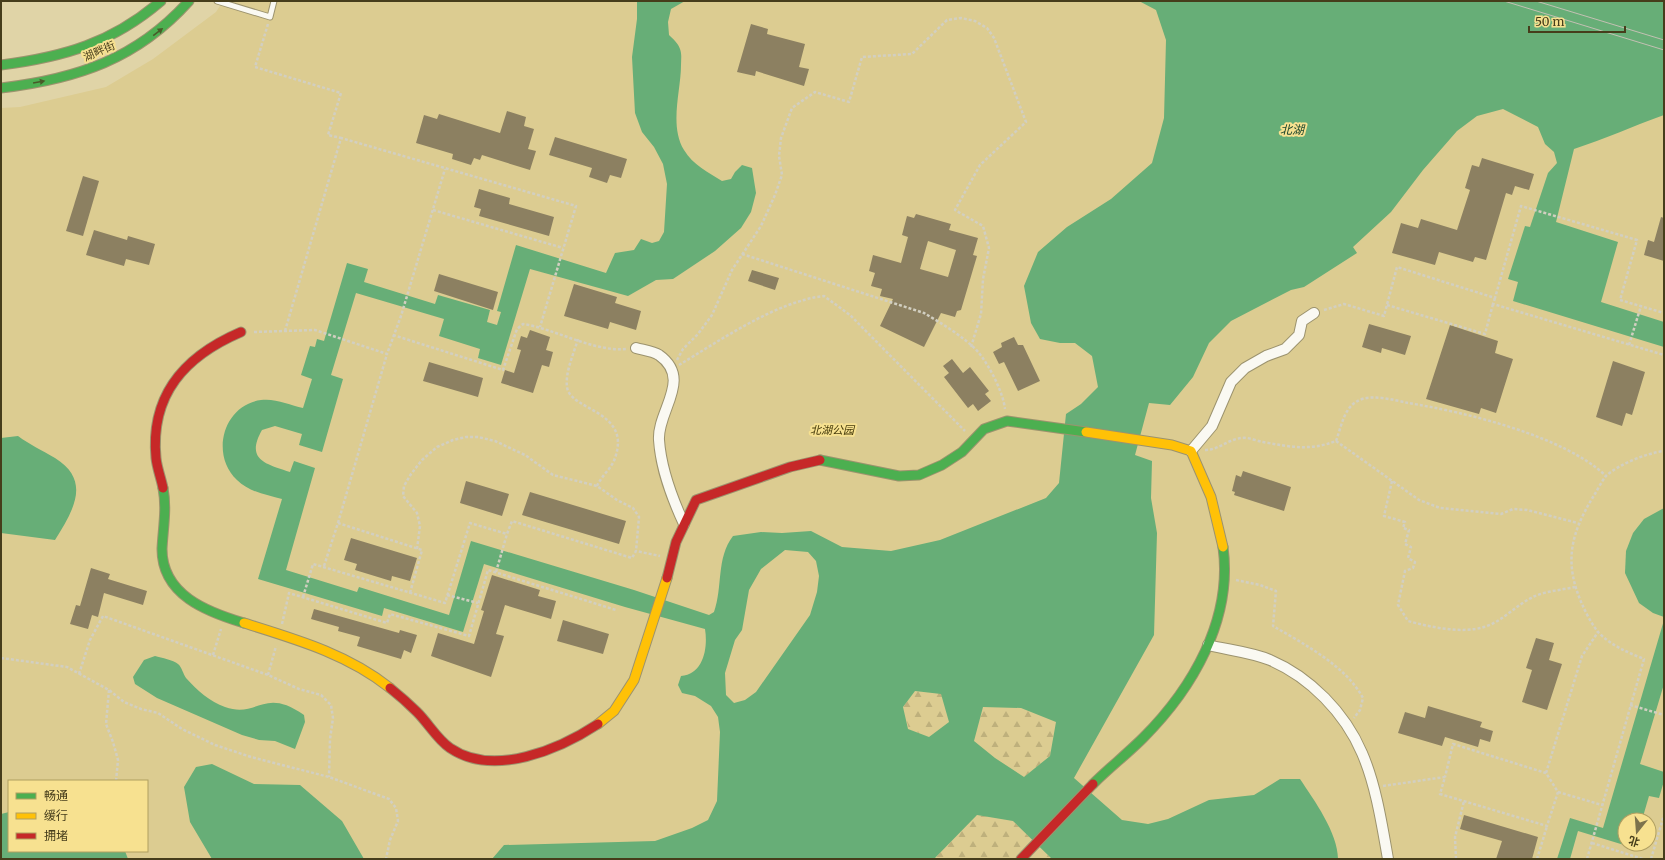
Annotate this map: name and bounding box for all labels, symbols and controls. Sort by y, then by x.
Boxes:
scale bar [1529,8,1625,34]
text: 50 m [1535,14,1564,29]
one-way arrow [152,27,163,36]
street label: 湖畔街 [81,38,117,64]
one-way arrow [33,78,46,84]
water label: 北湖 [1280,122,1306,137]
park label: 北湖公园 [810,423,856,437]
legend [8,780,148,852]
text: 畅通 [44,788,68,803]
text: 缓行 [44,808,68,823]
north arrow [1617,812,1657,852]
text: 拥堵 [44,828,68,843]
text: 北 [1627,833,1641,850]

